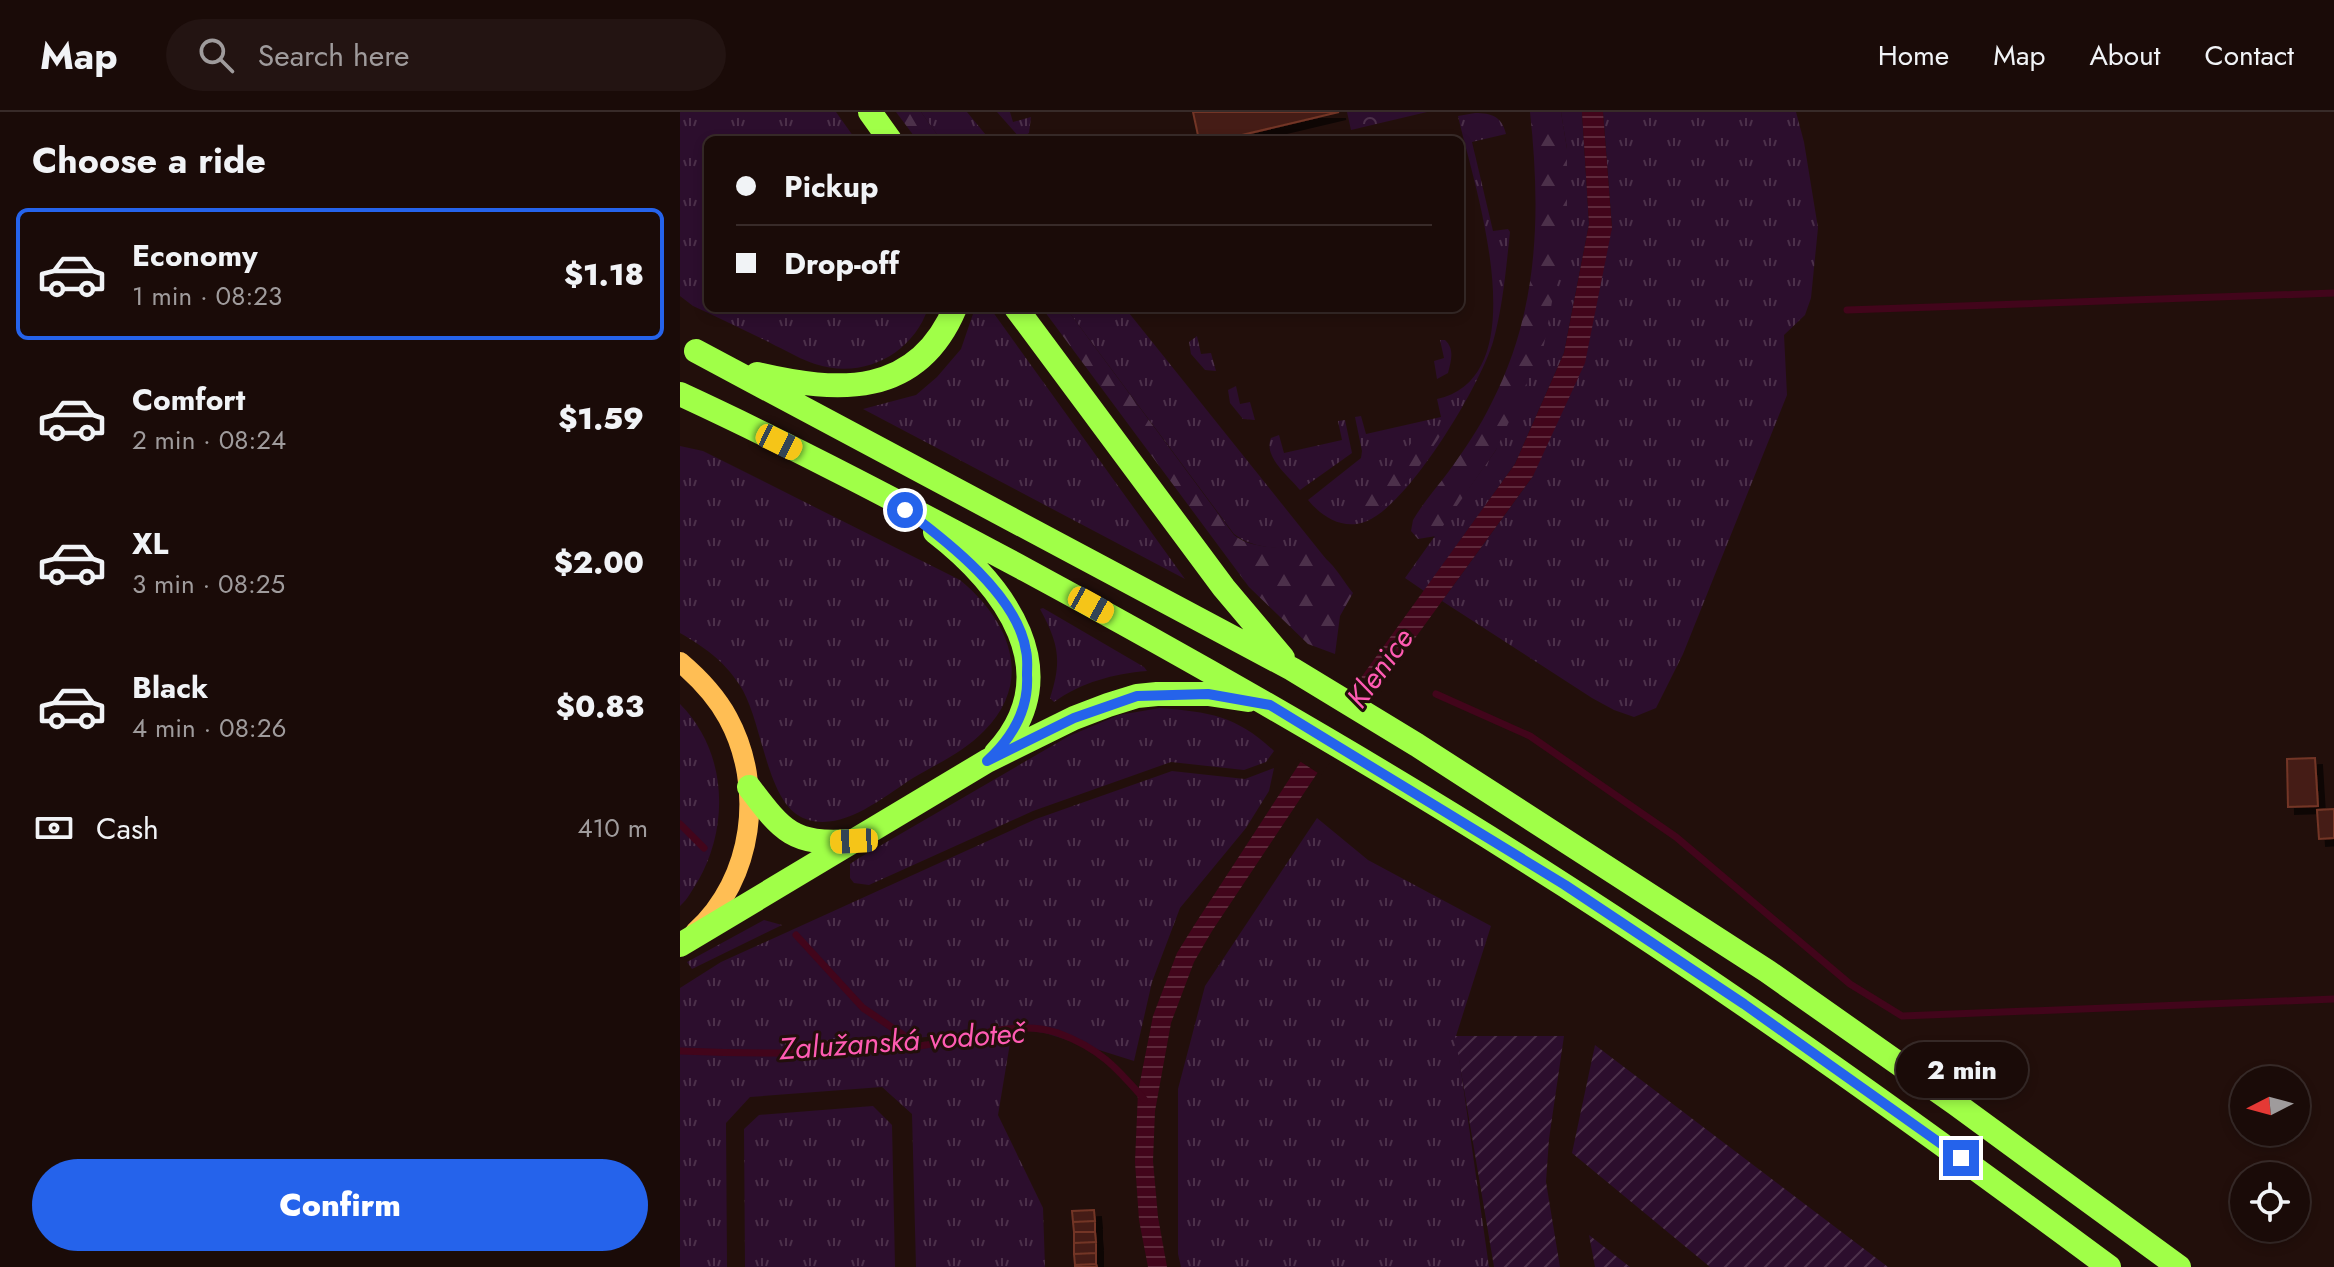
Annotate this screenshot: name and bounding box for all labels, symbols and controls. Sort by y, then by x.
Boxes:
search box [166,19,726,91]
text: Map [40,28,118,83]
icon: search [194,33,238,77]
text: Search here [258,34,410,77]
text: Home [1878,35,1949,76]
text: Map [1993,35,2045,76]
text: About [2089,35,2161,76]
text: Contact [2205,35,2294,76]
text: Choose a ride [32,134,266,186]
text: Pickup [784,165,879,208]
text: Economy [132,234,258,277]
icon: car [36,238,108,310]
text: Drop-off [784,242,899,285]
text: $1.18 [564,253,644,296]
text: 1 min · 08:23 [132,277,282,315]
text: Comfort [132,378,245,421]
icon: car [36,382,108,454]
text: $1.59 [558,397,644,440]
text: 2 min · 08:24 [132,421,286,459]
car [752,421,806,463]
route start [887,492,923,528]
text: XL [132,522,168,565]
icon: car [36,526,108,598]
text: $2.00 [554,541,644,584]
text: 3 min · 08:25 [132,565,285,603]
car [1064,583,1118,627]
water label: Klenice [1336,619,1423,717]
text: Black [132,666,208,709]
icon: car [36,670,108,742]
text: $0.83 [556,685,644,728]
text: 4 min · 08:26 [132,709,286,747]
icon: cash [32,806,76,850]
text: Cash [96,807,159,850]
text: 410 m [577,809,648,847]
car [829,828,879,854]
water label: Zalužanská vodoteč [777,1010,1028,1071]
callout: 2 min [1895,1042,2027,1098]
text: 2 min [1927,1051,1997,1089]
north arrow [2230,1066,2310,1146]
map controls [2230,1066,2310,1242]
route end [1943,1140,1979,1176]
button: Confirm [32,1159,648,1251]
button: locate [2230,1162,2310,1242]

